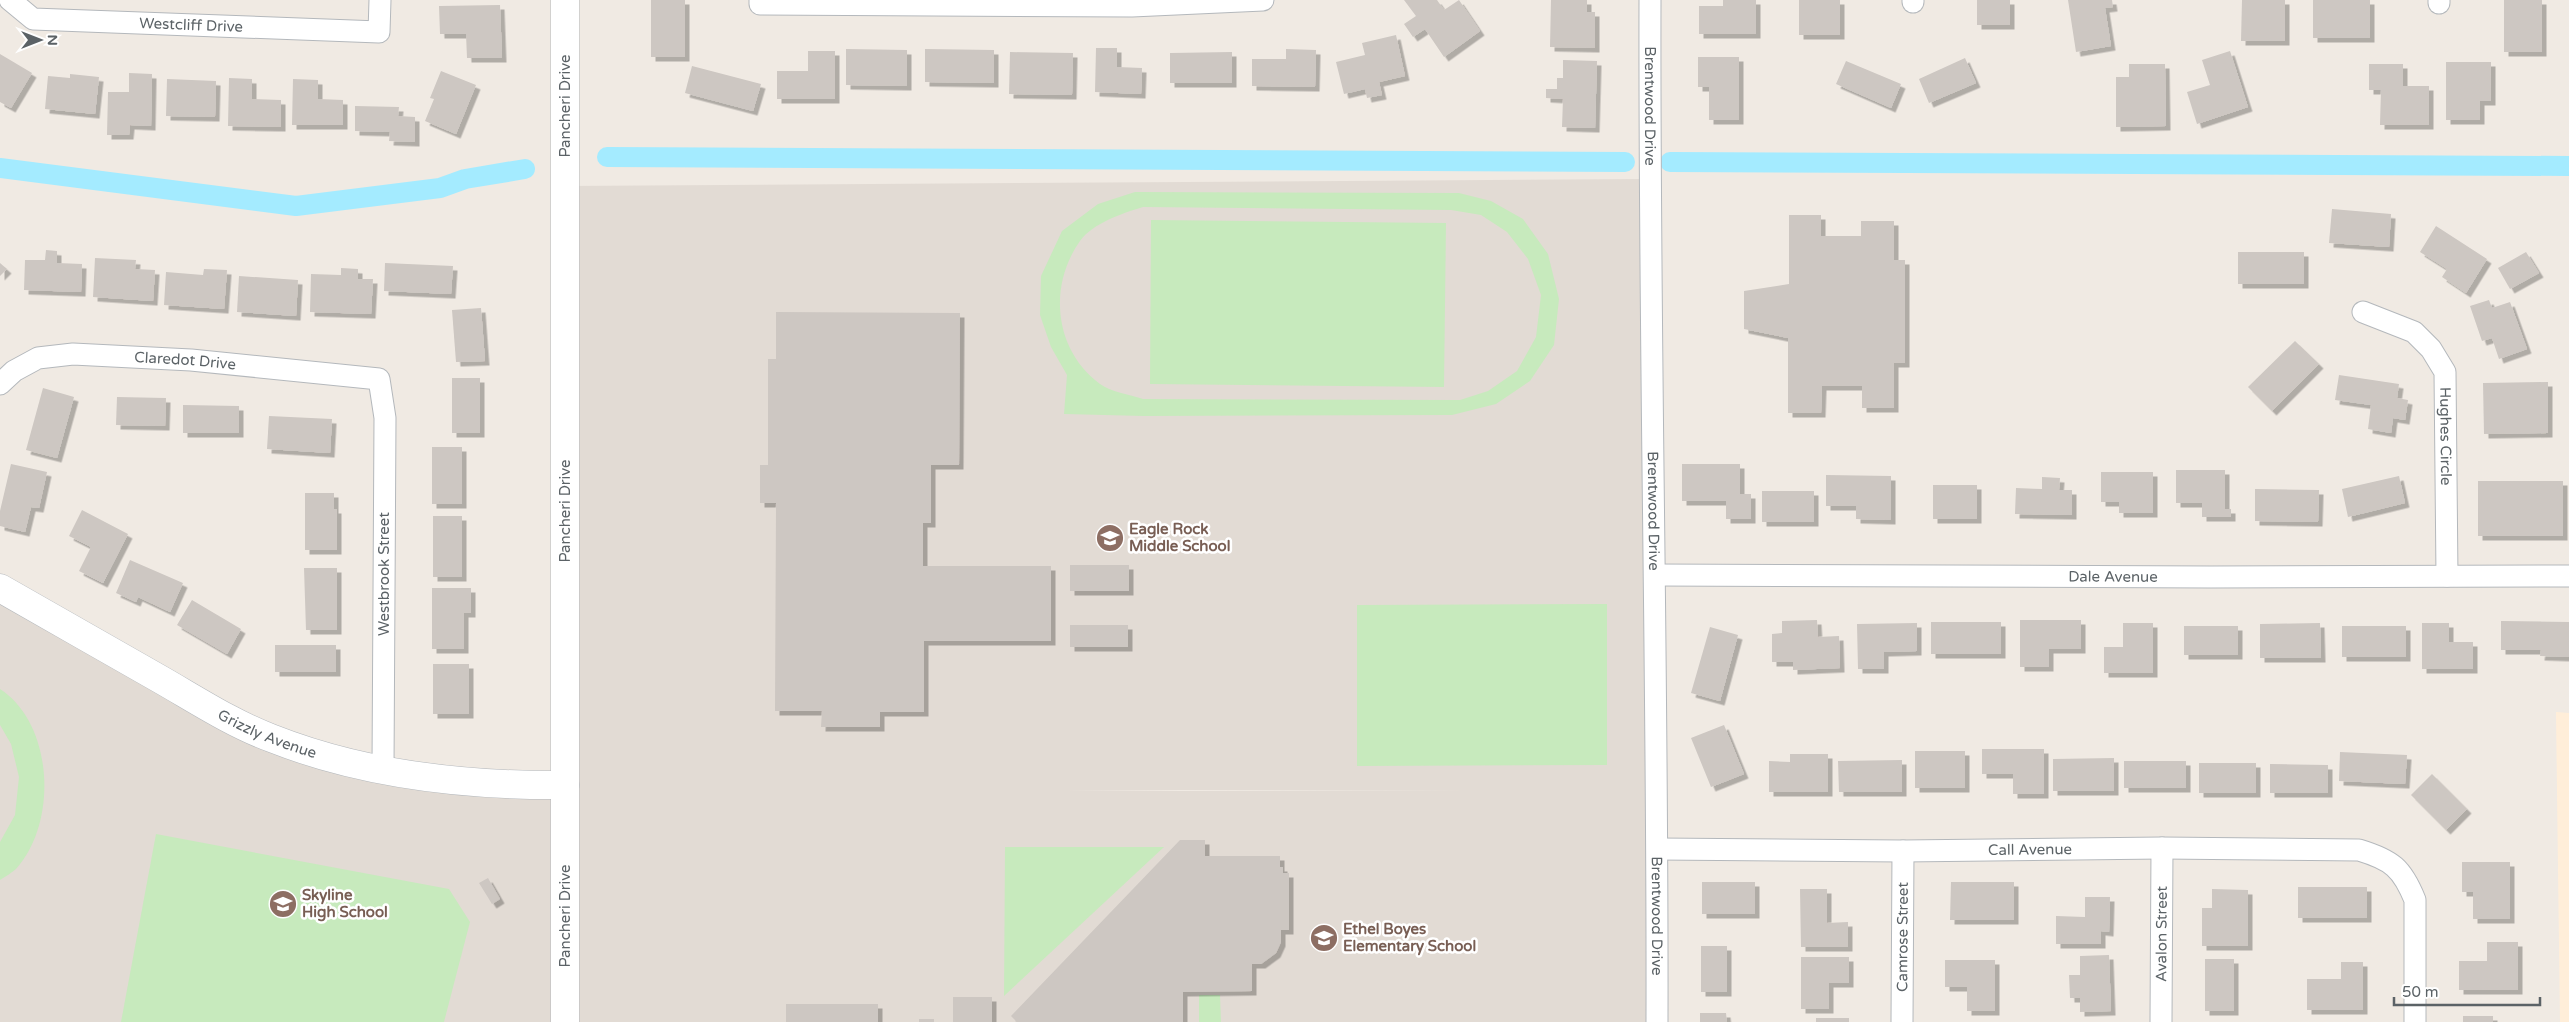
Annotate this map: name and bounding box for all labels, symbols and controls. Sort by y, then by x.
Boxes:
street label: Westcliff Drive [139,14,243,36]
north arrow [15,15,65,65]
text: N [44,34,61,46]
street label: Brentwood Drive [1641,46,1659,166]
street label: Pancheri Drive [556,54,574,158]
street label: Claredot Drive [134,348,237,373]
street label: Hughes Circle [2436,387,2455,486]
street label: Brentwood Drive [1644,451,1663,571]
street label: Pancheri Drive [556,459,574,563]
street label: Westbrook Street [375,512,393,636]
place label: Eagle Rock Middle School [1129,520,1230,555]
school or university icon: Eagle Rock Middle School [1095,523,1125,553]
street label: Dale Avenue [2068,567,2158,586]
street label: Grizzly Avenue [215,706,319,762]
street label: Call Avenue [1988,840,2072,859]
street label: Brentwood Drive [1648,856,1666,976]
street label: Pancheri Drive [556,864,574,968]
street label: Camrose Street [1893,882,1912,992]
place label: Skyline High School [302,886,388,922]
street label: Avalon Street [2152,886,2171,982]
school or university icon: Skyline High School [268,889,298,919]
place label: Ethel Boyes Elementary School [1343,920,1476,956]
school or university icon: Ethel Boyes Elementary School [1309,923,1339,953]
scale bar [2394,974,2540,1006]
text: 50 m [2402,983,2439,1001]

